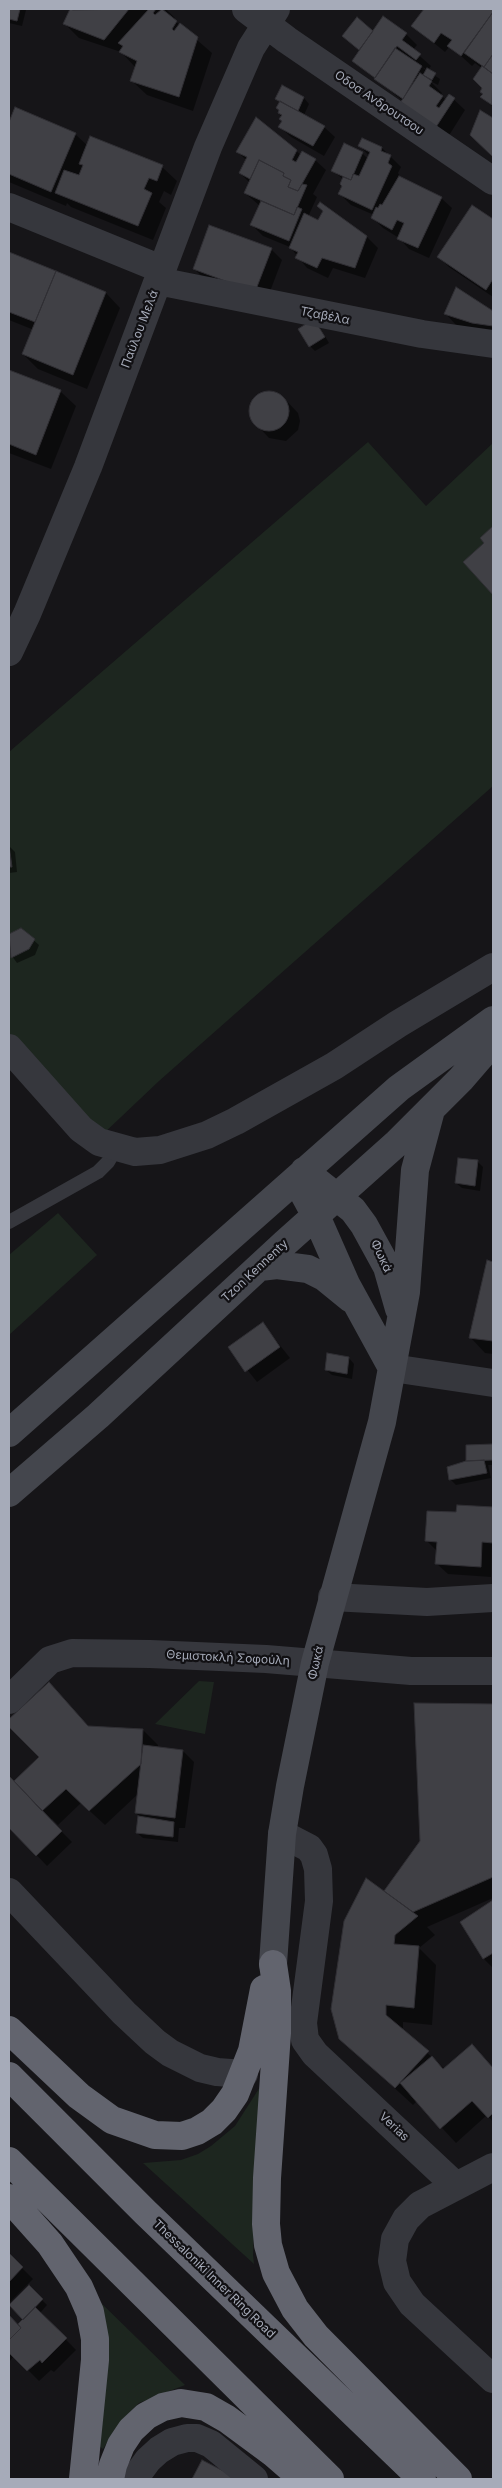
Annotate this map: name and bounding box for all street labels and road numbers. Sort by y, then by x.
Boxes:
street label: Οδοσ Ανδρουτσου [332,68,426,138]
street label: Παύλου Μελά [119,288,161,370]
street label: Τζαβέλα [299,304,351,328]
street label: Tzon Kennenty [219,1237,291,1305]
street label: Φωκά [367,1237,395,1275]
street label: Φωκά [305,1645,327,1681]
street label: Θεμιστοκλή Σοφούλη [166,1648,290,1668]
street label: Verias [376,2110,412,2144]
street label: Thessaloniki Inner Ring Road [150,2217,278,2341]

